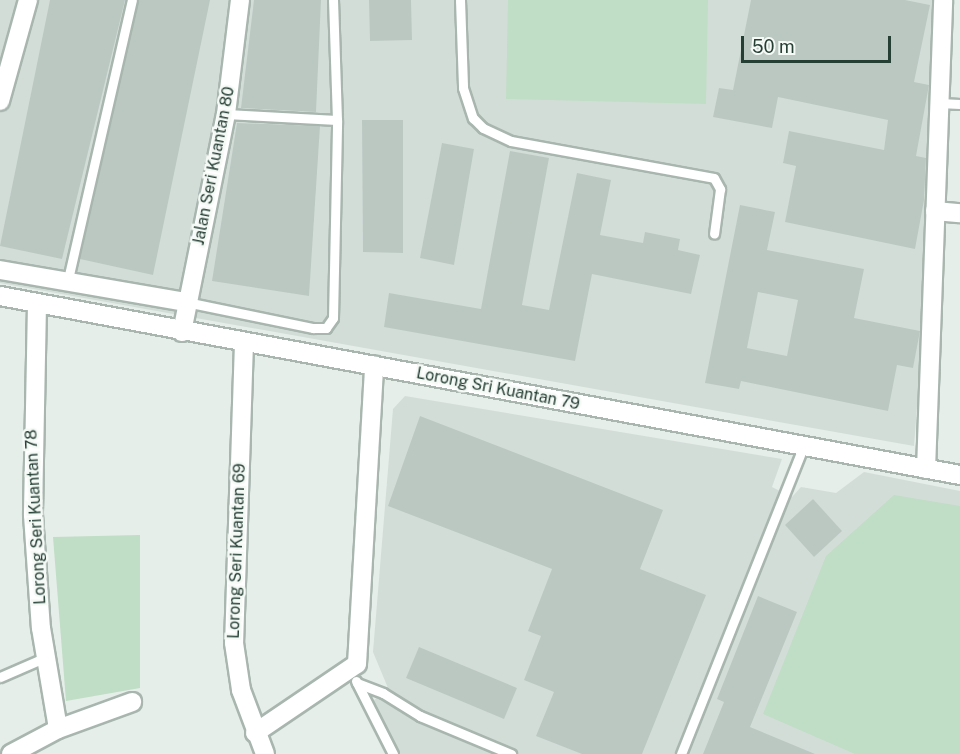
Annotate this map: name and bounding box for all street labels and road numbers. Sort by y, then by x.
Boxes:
street label: Jalan Seri Kuantan 80 [189,85,239,247]
street label: Lorong Sri Kuantan 79 [415,364,581,414]
street label: Lorong Seri Kuantan 78 [22,429,50,605]
street label: Lorong Seri Kuantan 69 [224,463,250,639]

